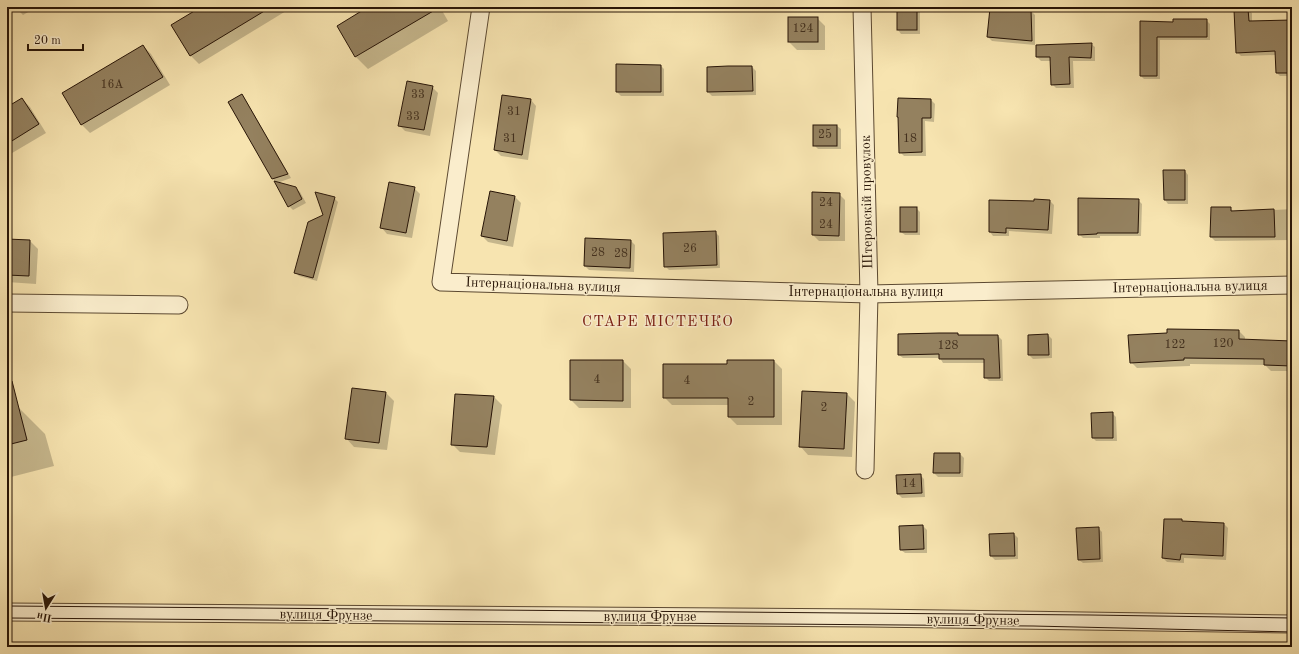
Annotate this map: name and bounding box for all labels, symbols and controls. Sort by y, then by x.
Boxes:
house number: 124 [793,23,813,35]
scale bar [28,26,83,52]
text: 20 m [34,35,61,47]
house number: 16А [100,79,124,91]
house number: 33 [411,89,425,101]
house number: 31 [507,106,521,118]
house number: 33 [406,111,420,123]
house number: 25 [818,128,832,141]
house number: 31 [503,133,517,145]
house number: 18 [903,133,917,145]
street label: Штеровскій провулок [859,135,875,269]
house number: 24 [819,197,833,209]
house number: 24 [819,219,833,231]
house number: 26 [683,243,697,255]
house number: 28 [591,247,605,259]
house number: 28 [614,248,628,260]
street label: Інтернаціональна вулиця [465,275,621,295]
street label: Інтернаціональна вулиця [1112,279,1268,295]
street label: Інтернаціональна вулиця [788,285,944,299]
district label: СТАРЕ МІСТЕЧКО [582,315,734,330]
house number: 120 [1213,338,1233,350]
house number: 122 [1165,339,1185,351]
house number: 128 [938,340,958,352]
house number: 4 [594,374,601,386]
house number: 4 [684,375,691,387]
house number: 2 [748,396,754,408]
house number: 2 [821,402,827,414]
house number: 14 [902,478,916,490]
north arrow [26,588,66,628]
street label: вулиця Фрунзе [279,607,373,623]
text: Пн [36,609,53,623]
street label: вулиця Фрунзе [603,610,697,624]
street label: вулиця Фрунзе [926,612,1020,628]

